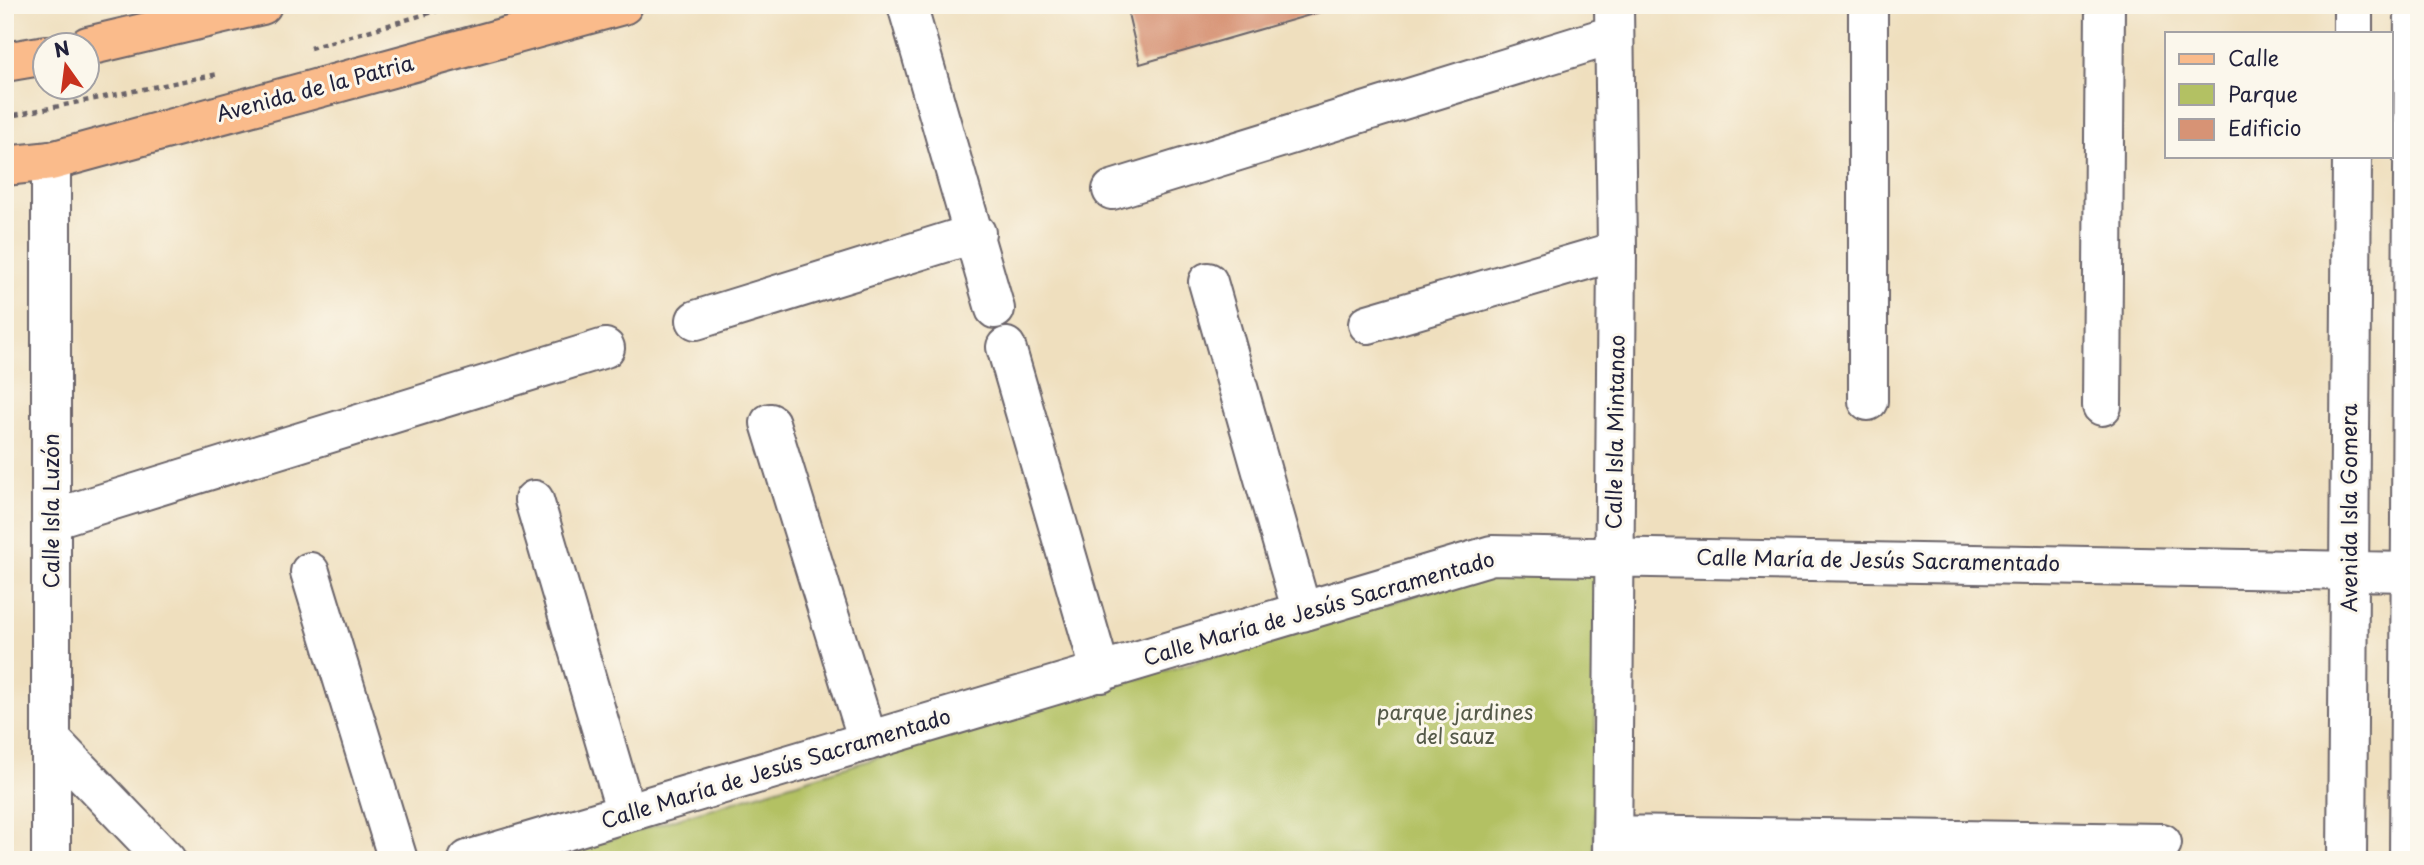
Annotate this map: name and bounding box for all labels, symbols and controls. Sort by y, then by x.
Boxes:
north arrow [32,32,102,102]
legend [2165,32,2392,158]
text: N [51,33,72,64]
text: Calle [2228,41,2279,73]
street label: Avenida de la Patria [212,45,418,129]
text: Parque [2228,77,2298,109]
text: Edificio [2228,111,2301,143]
street label: Calle Isla Mintanao [1596,334,1632,530]
street label: Avenida Isla Gomera [2332,404,2364,612]
street label: Calle Isla Luzón [34,433,66,589]
street label: Calle María de Jesús Sacramentado [1696,540,2060,578]
street label: Calle María de Jesús Sacramentado [1139,542,1498,673]
park label: parque jardines del sauz [1377,695,1533,751]
street label: Calle María de Jesús Sacramentado [597,699,954,836]

